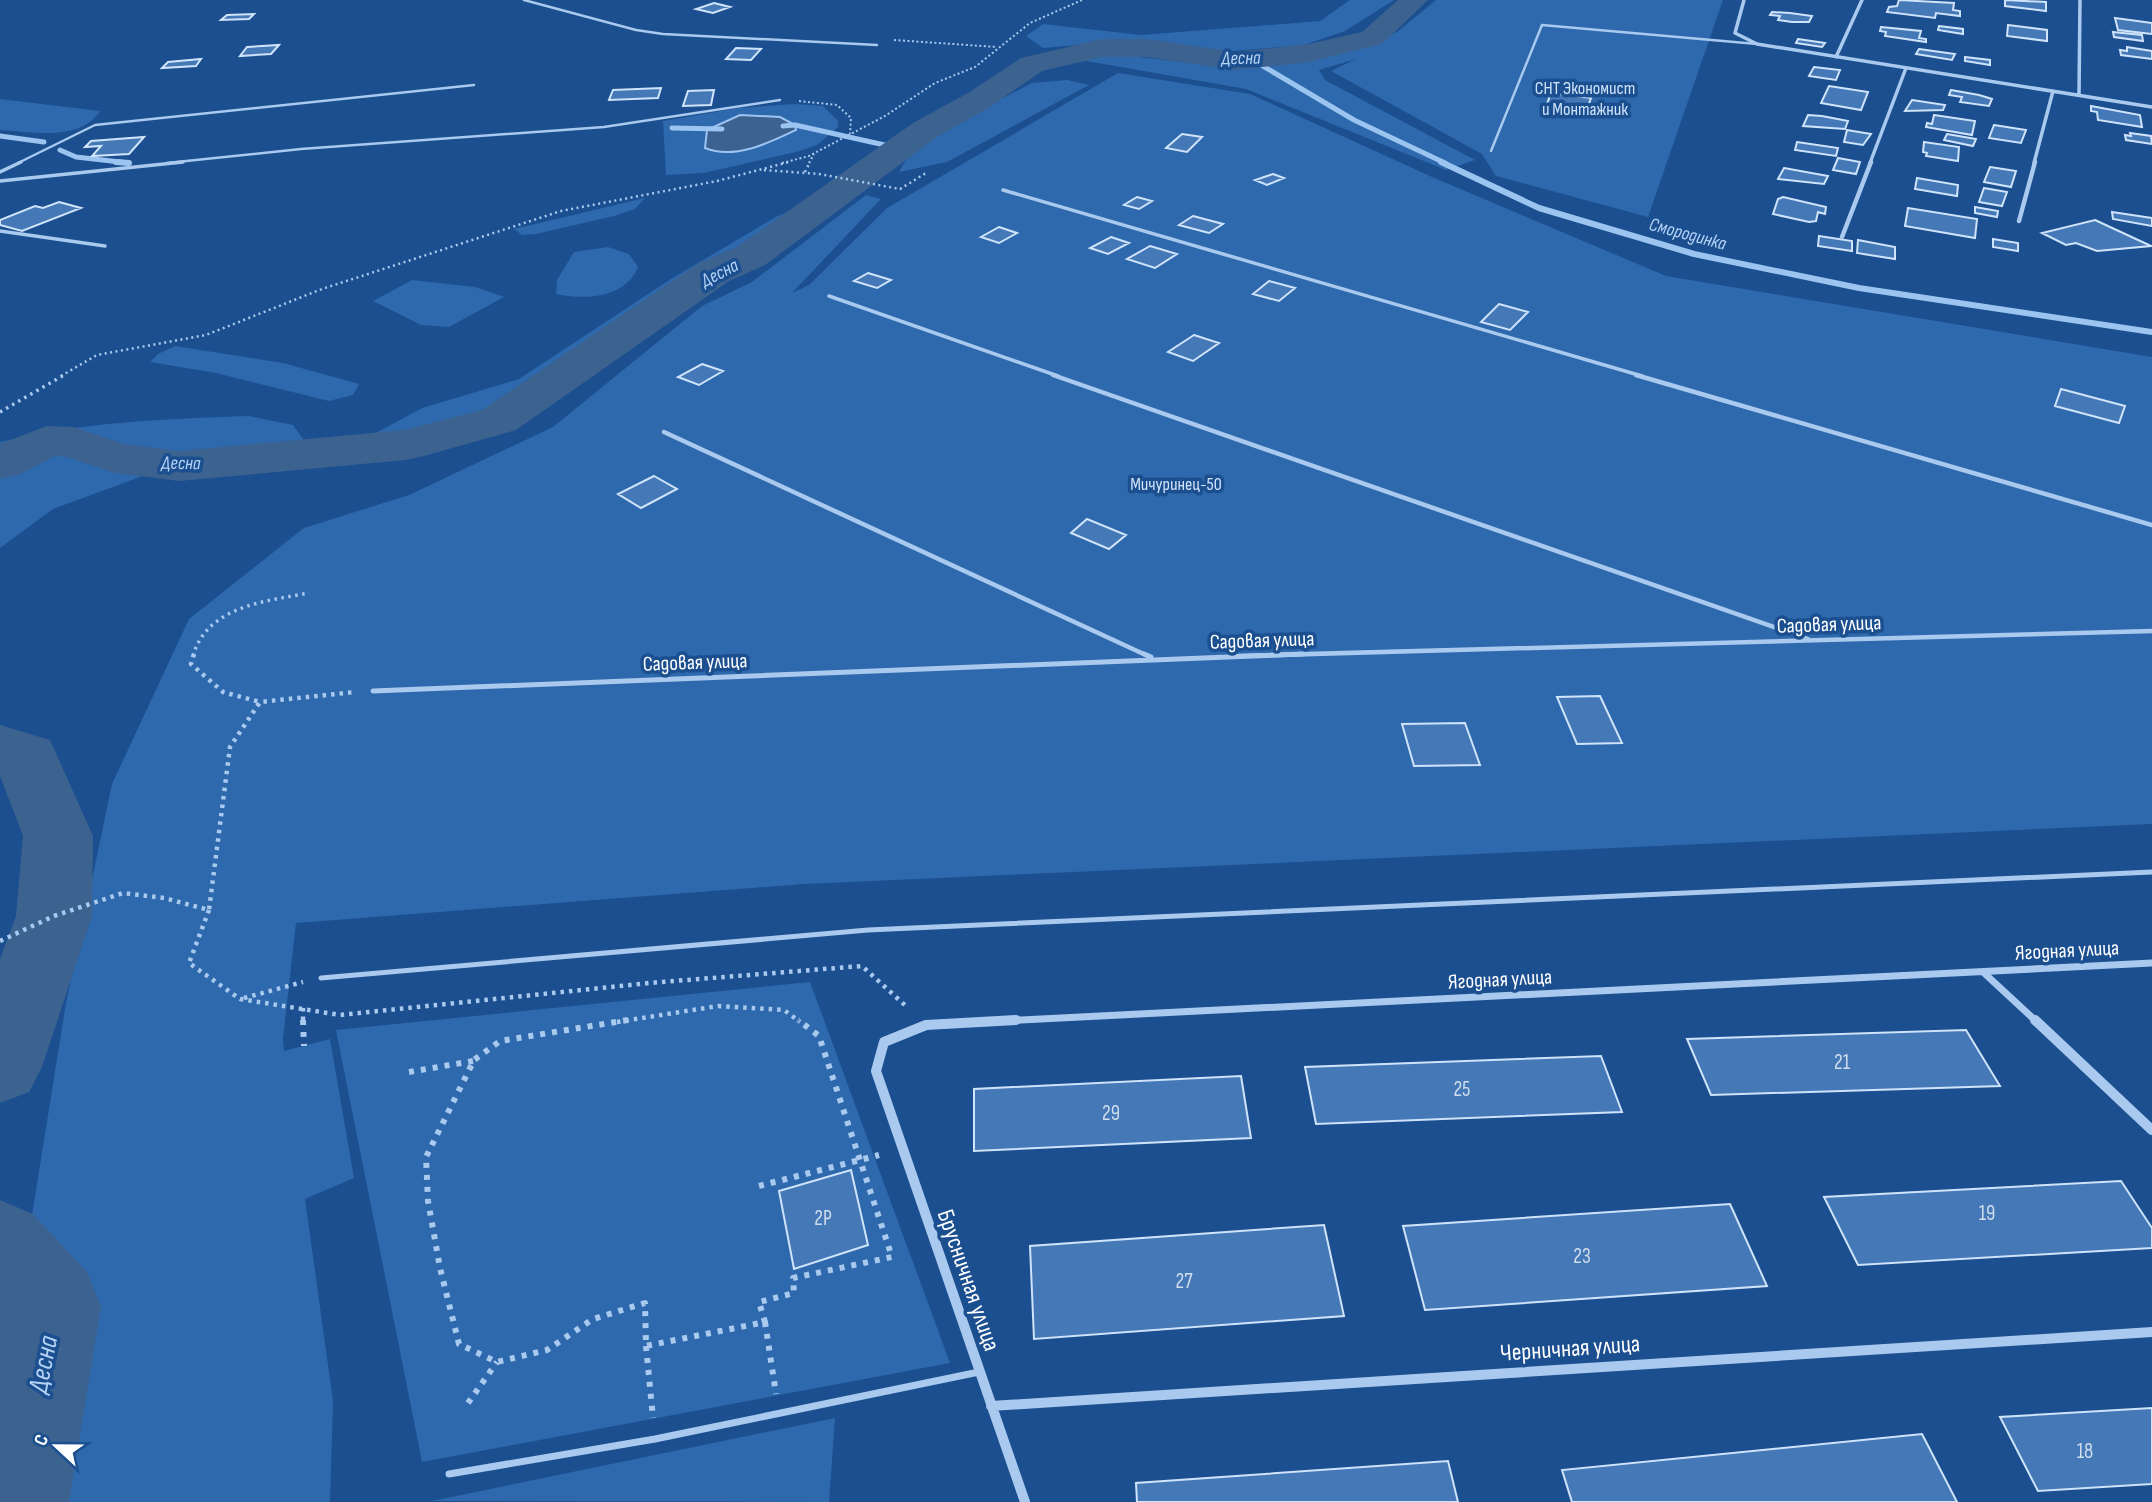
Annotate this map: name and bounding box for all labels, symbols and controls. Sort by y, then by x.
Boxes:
water label: Десна [1220,47,1261,70]
park label: СНТ Экономист и Монтажник [1535,78,1635,120]
water label: Смородинка [1646,213,1729,256]
water label: Десна [696,254,743,293]
water label: Десна [160,452,201,475]
park label: Мичуринец-50 [1130,474,1222,495]
street label: Садовая улица [1776,610,1882,639]
street label: Садовая улица [1209,626,1315,655]
street label: Садовая улица [642,648,748,677]
street label: Ягодная улица [2014,935,2120,966]
street label: Ягодная улица [1447,964,1553,995]
house number: 21 [1834,1050,1851,1075]
house number: 25 [1453,1077,1471,1102]
house number: 29 [1102,1101,1120,1126]
house number: 19 [1979,1201,1995,1226]
house number: 2Р [814,1206,832,1231]
street label: Брусничная улица [931,1206,1006,1355]
house number: 23 [1573,1244,1591,1269]
house number: 27 [1175,1269,1193,1294]
street label: Черничная улица [1499,1329,1641,1368]
water label: Десна [21,1332,65,1398]
north arrow [21,1411,91,1481]
text: С [29,1431,54,1449]
house number: 18 [2077,1439,2093,1464]

